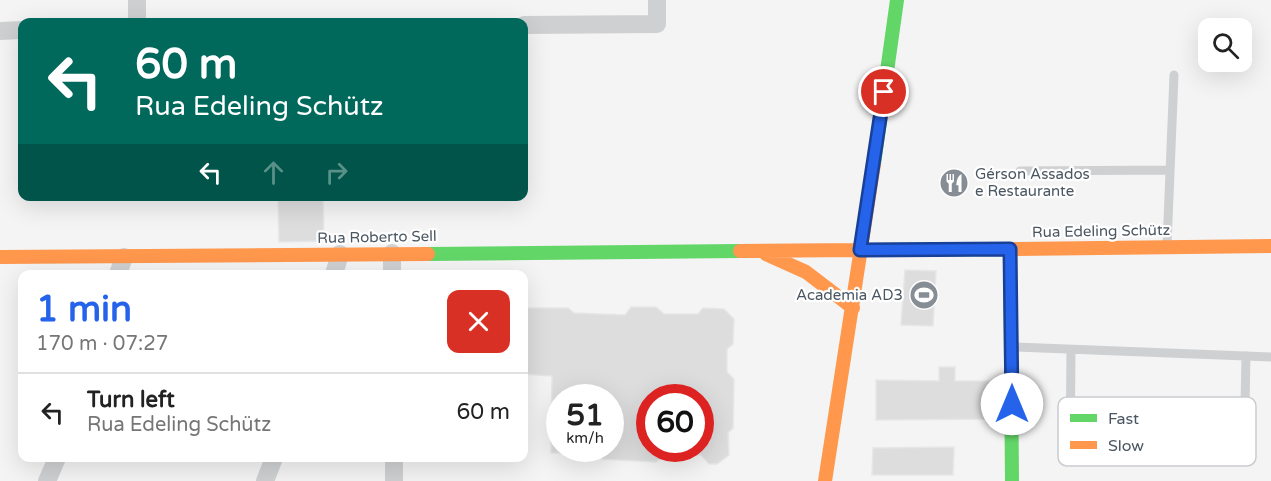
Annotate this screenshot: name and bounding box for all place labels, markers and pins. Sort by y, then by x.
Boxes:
pin [858,66,909,117]
place label: Gérson Assados e Restaurante [975,165,1090,200]
restaurant icon: Gérson Assados e Restaurante [938,167,970,199]
sports icon: Academia AD3 [908,279,940,311]
place label: Academia AD3 [796,286,903,304]

